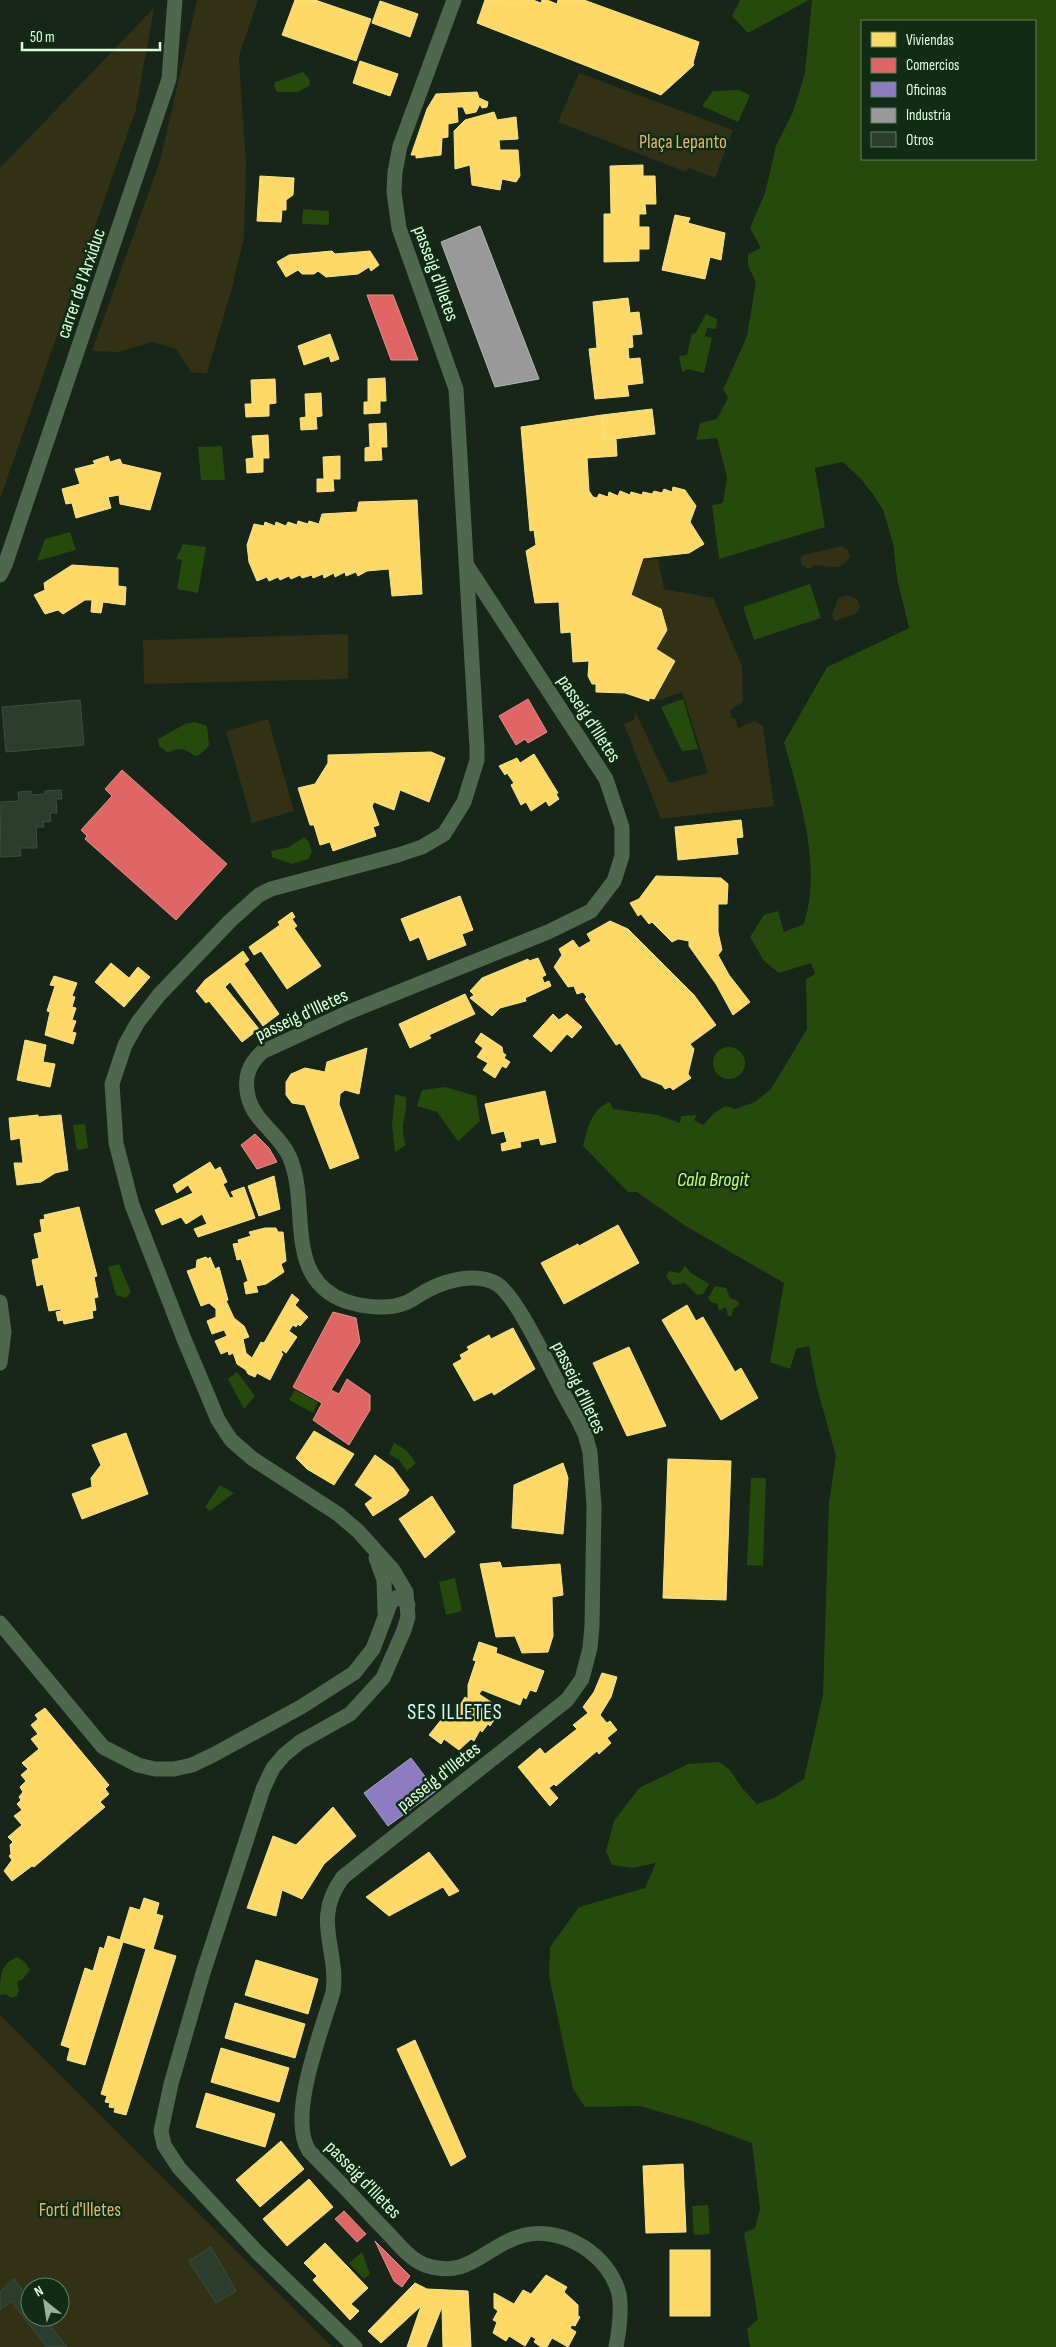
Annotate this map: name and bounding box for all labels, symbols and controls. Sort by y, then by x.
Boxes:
scale bar [22,20,160,52]
legend [861,20,1036,160]
text: 50 m [30,28,55,47]
text: Viviendas [906,31,954,50]
text: Comercios [906,56,960,75]
text: Oficinas [906,81,946,100]
text: Industria [906,106,951,125]
park label: Plaça Lepanto [639,131,727,154]
text: Otros [906,131,934,150]
street label: passeig d'Illetes [408,223,464,325]
street label: carrer de l'Arxiduc [52,226,111,341]
street label: passeig d'Illetes [552,671,626,767]
street label: passeig d'Illetes [252,984,352,1047]
water label: Cala Brogit [677,1168,750,1192]
street label: passeig d'Illetes [546,1338,611,1438]
district label: SES ILLETES [407,1700,503,1725]
street label: passeig d'Illetes [392,1737,485,1817]
street label: passeig d'Illetes [320,2136,406,2224]
park label: Fortí d'Illetes [39,2199,121,2222]
north arrow [20,2277,70,2327]
text: N [31,2282,46,2300]

